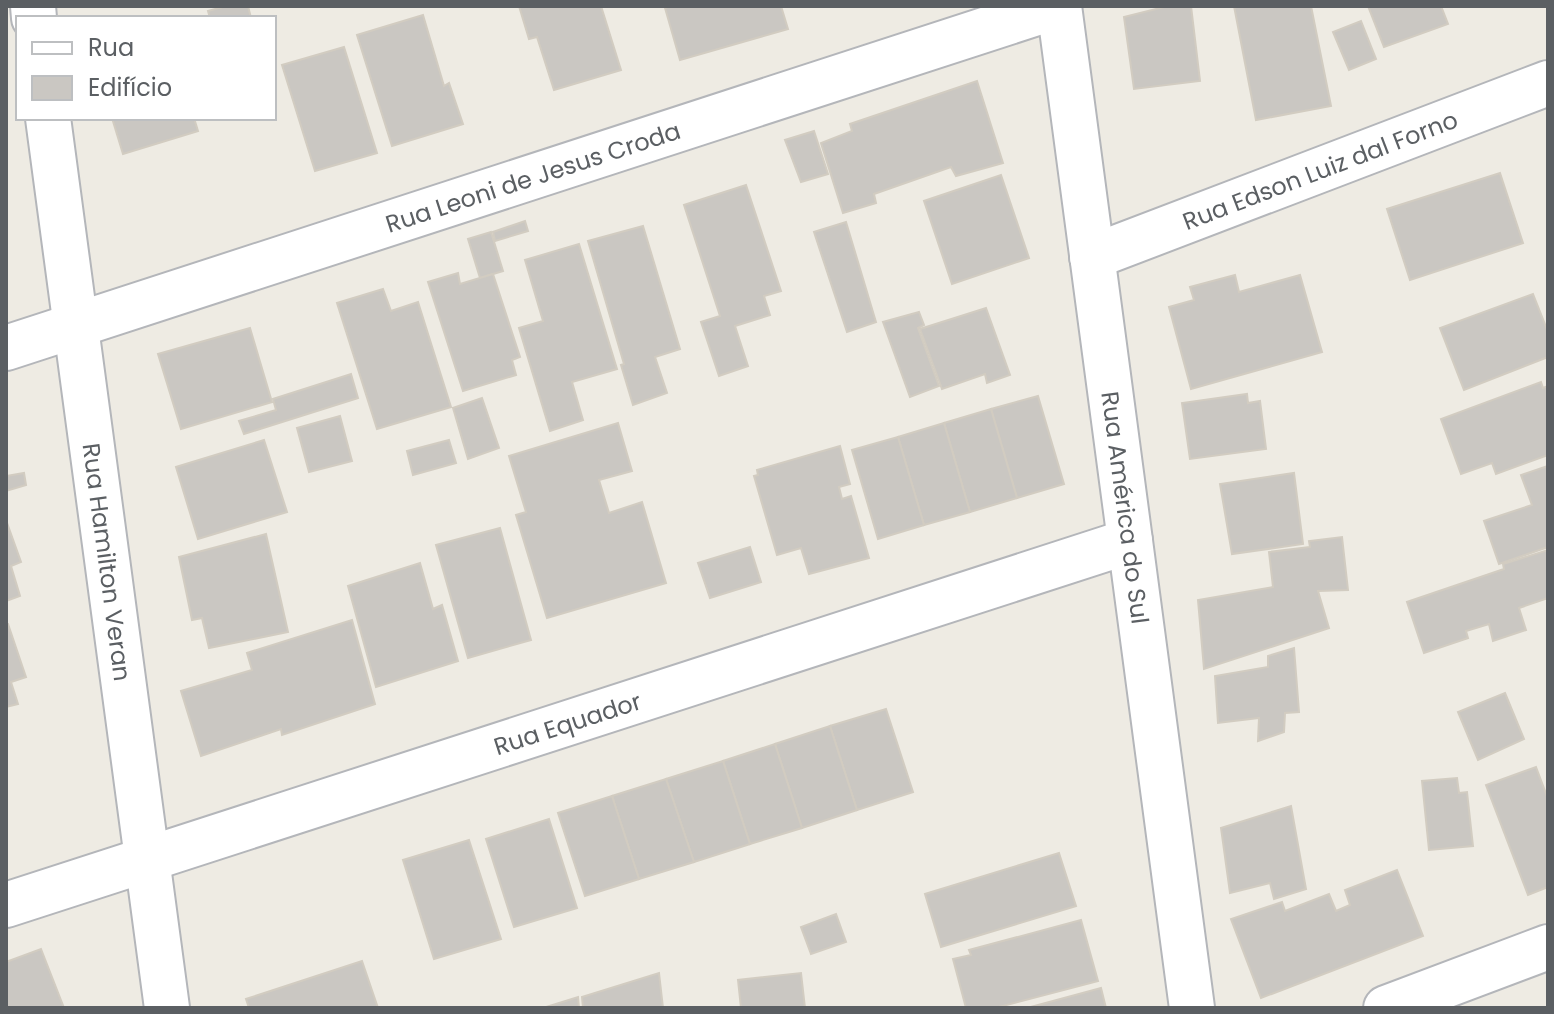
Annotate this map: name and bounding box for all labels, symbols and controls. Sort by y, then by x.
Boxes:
legend [16,16,276,120]
text: Rua [88,31,134,64]
text: Edifício [88,71,172,104]
street label: Rua Edson Luiz dal Forno [1178,103,1462,237]
street label: Rua Leoni de Jesus Croda [381,113,685,240]
street label: Rua América do Sul [1094,389,1157,626]
street label: Rua Hamilton Veran [75,441,140,683]
street label: Rua Equador [489,684,645,763]

